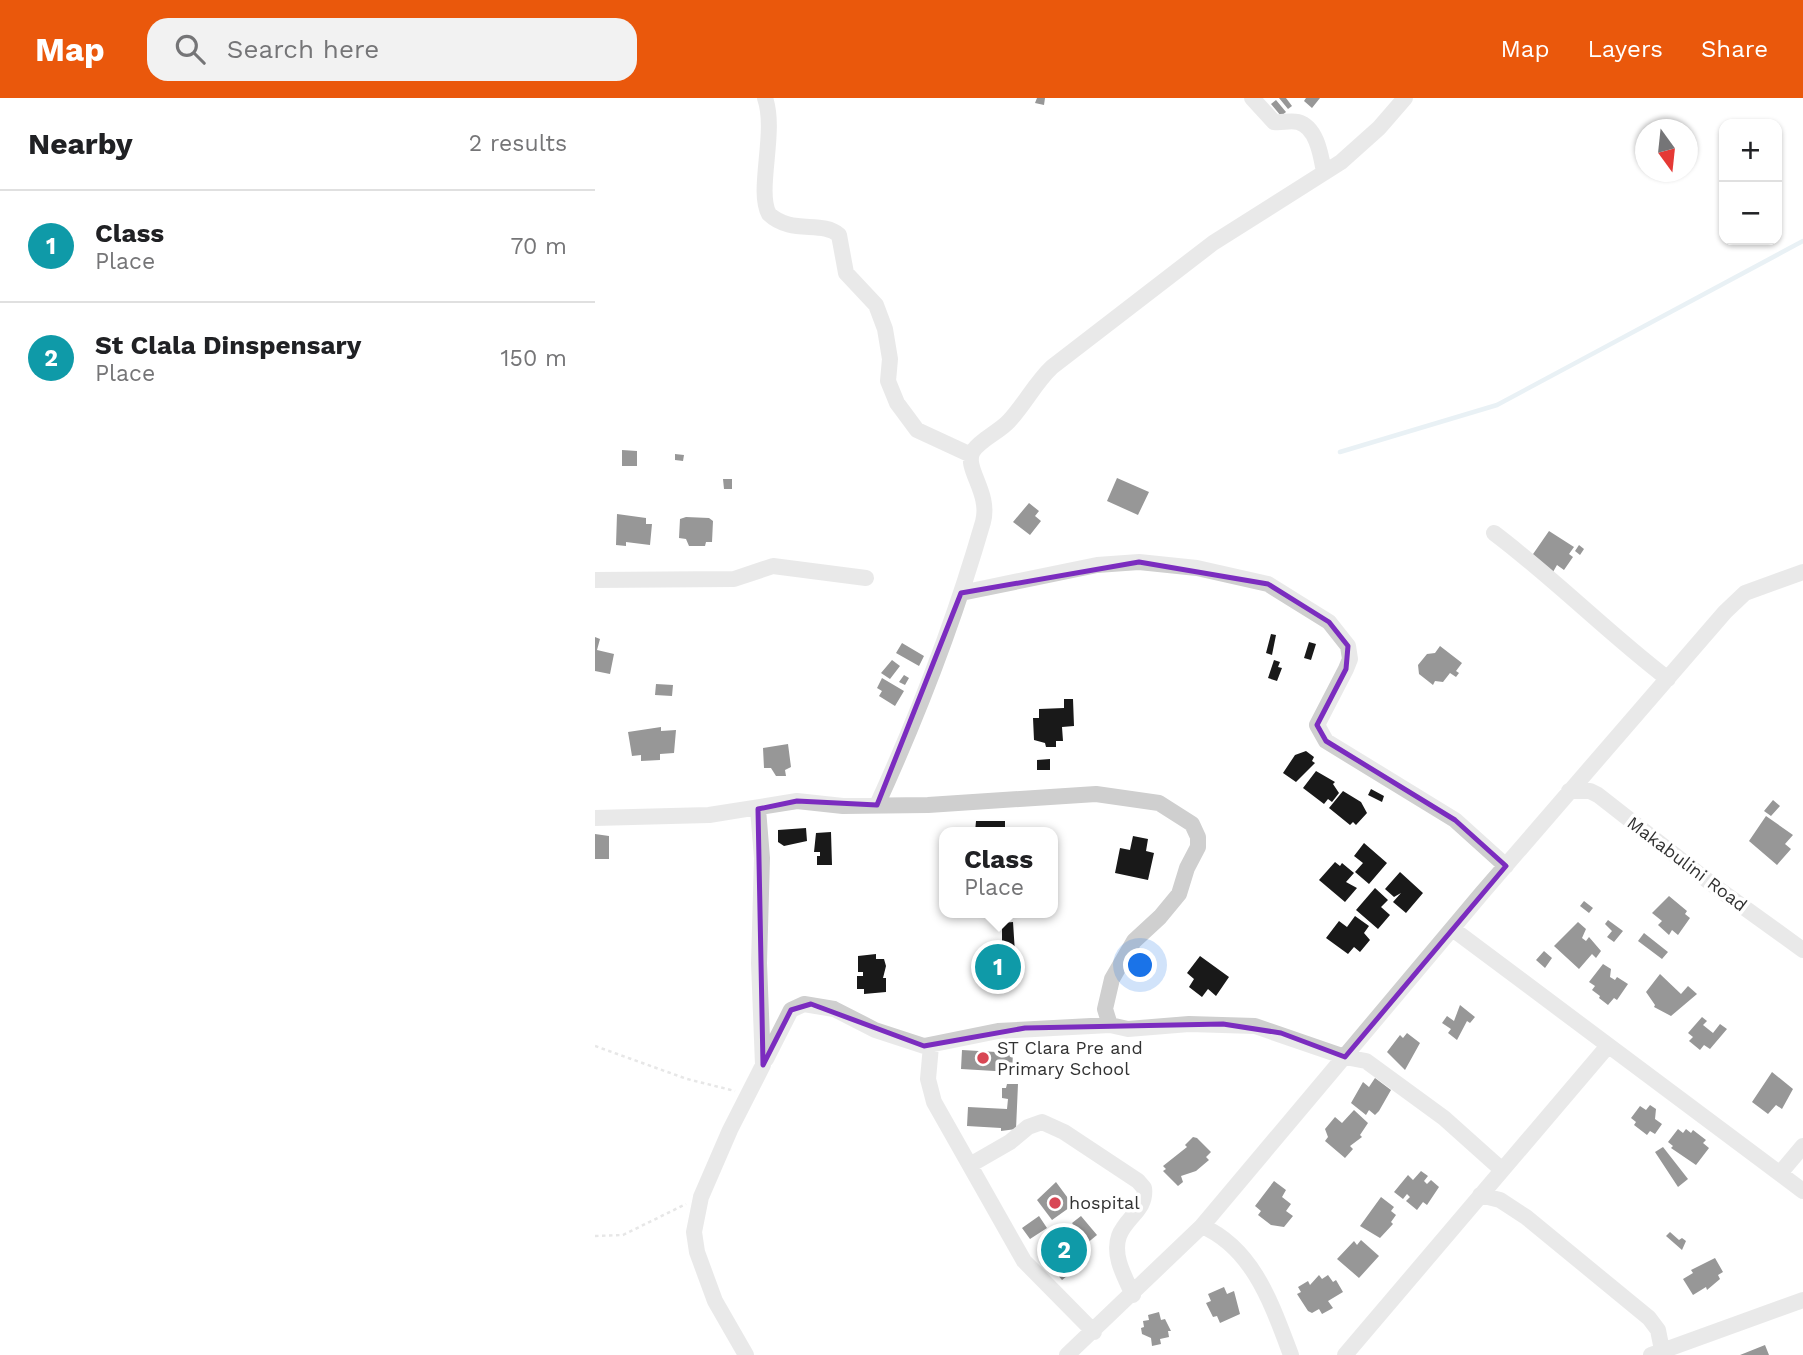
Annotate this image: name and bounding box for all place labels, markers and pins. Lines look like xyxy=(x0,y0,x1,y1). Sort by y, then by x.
pin: 1 xyxy=(975,941,1021,993)
place label: ST Clara Pre and Primary School xyxy=(997,1037,1143,1079)
marker: ST Clara Pre and Primary School xyxy=(975,1050,991,1066)
place label: hospital xyxy=(1069,1192,1140,1213)
marker: hospital xyxy=(1047,1195,1063,1211)
pin: 2 xyxy=(1041,1224,1087,1276)

